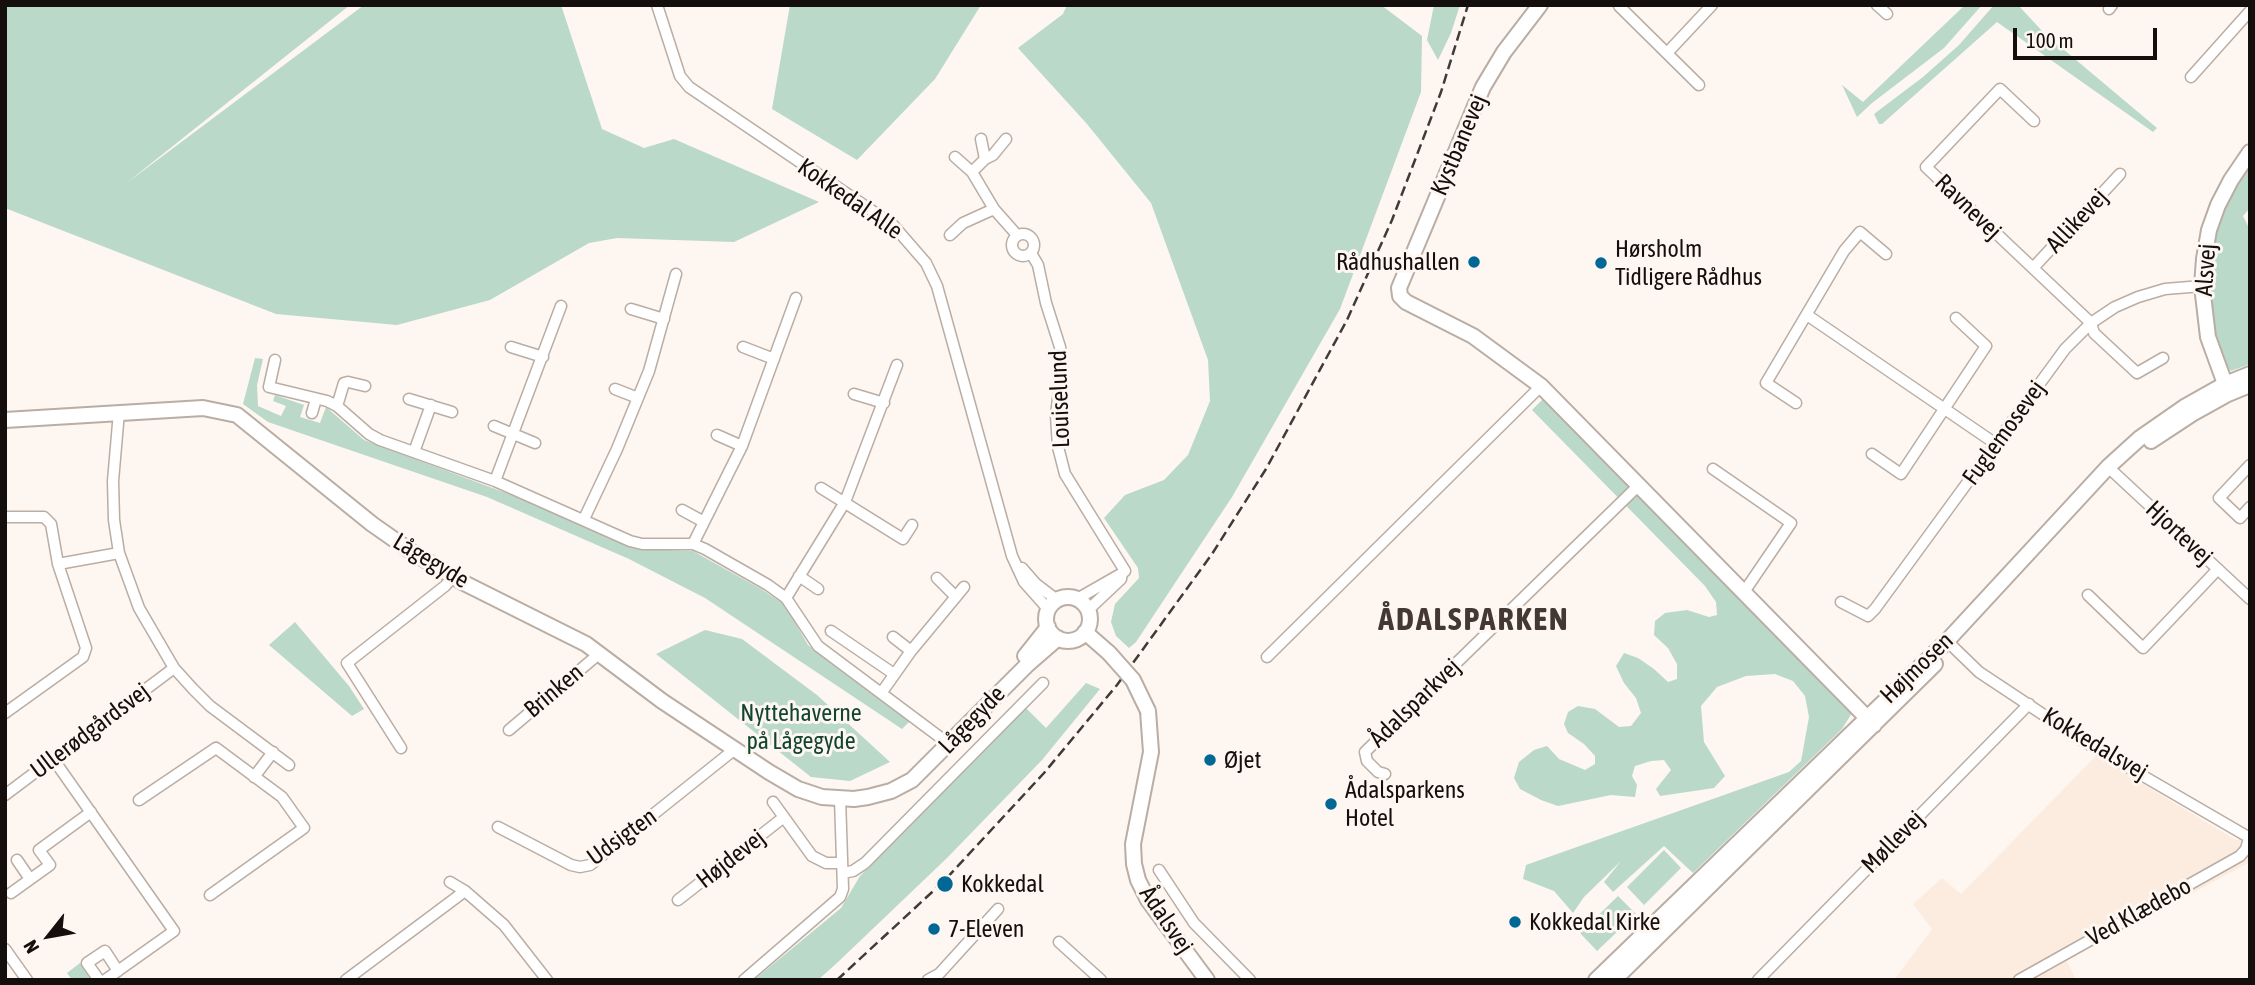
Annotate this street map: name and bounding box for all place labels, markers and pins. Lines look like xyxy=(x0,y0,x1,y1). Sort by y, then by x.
place label: Hørsholm Tidligere Rådhus xyxy=(1615,235,1762,291)
place label: Rådhushallen xyxy=(1336,248,1460,276)
marker: Rådhushallen xyxy=(1466,254,1482,270)
marker: Hørsholm Tidligere Rådhus xyxy=(1593,255,1609,271)
place label: Øjet xyxy=(1224,746,1261,774)
marker: Øjet xyxy=(1202,752,1218,768)
place label: Ådalsparkens Hotel xyxy=(1345,776,1465,832)
marker: Ådalsparkens Hotel xyxy=(1323,796,1339,812)
place label: Kokkedal xyxy=(961,870,1044,898)
marker: Kokkedal xyxy=(935,874,955,894)
place label: Kokkedal Kirke xyxy=(1529,908,1660,936)
marker: Kokkedal Kirke xyxy=(1507,914,1523,930)
place label: 7-Eleven xyxy=(948,915,1024,943)
marker: 7-Eleven xyxy=(926,921,942,937)

